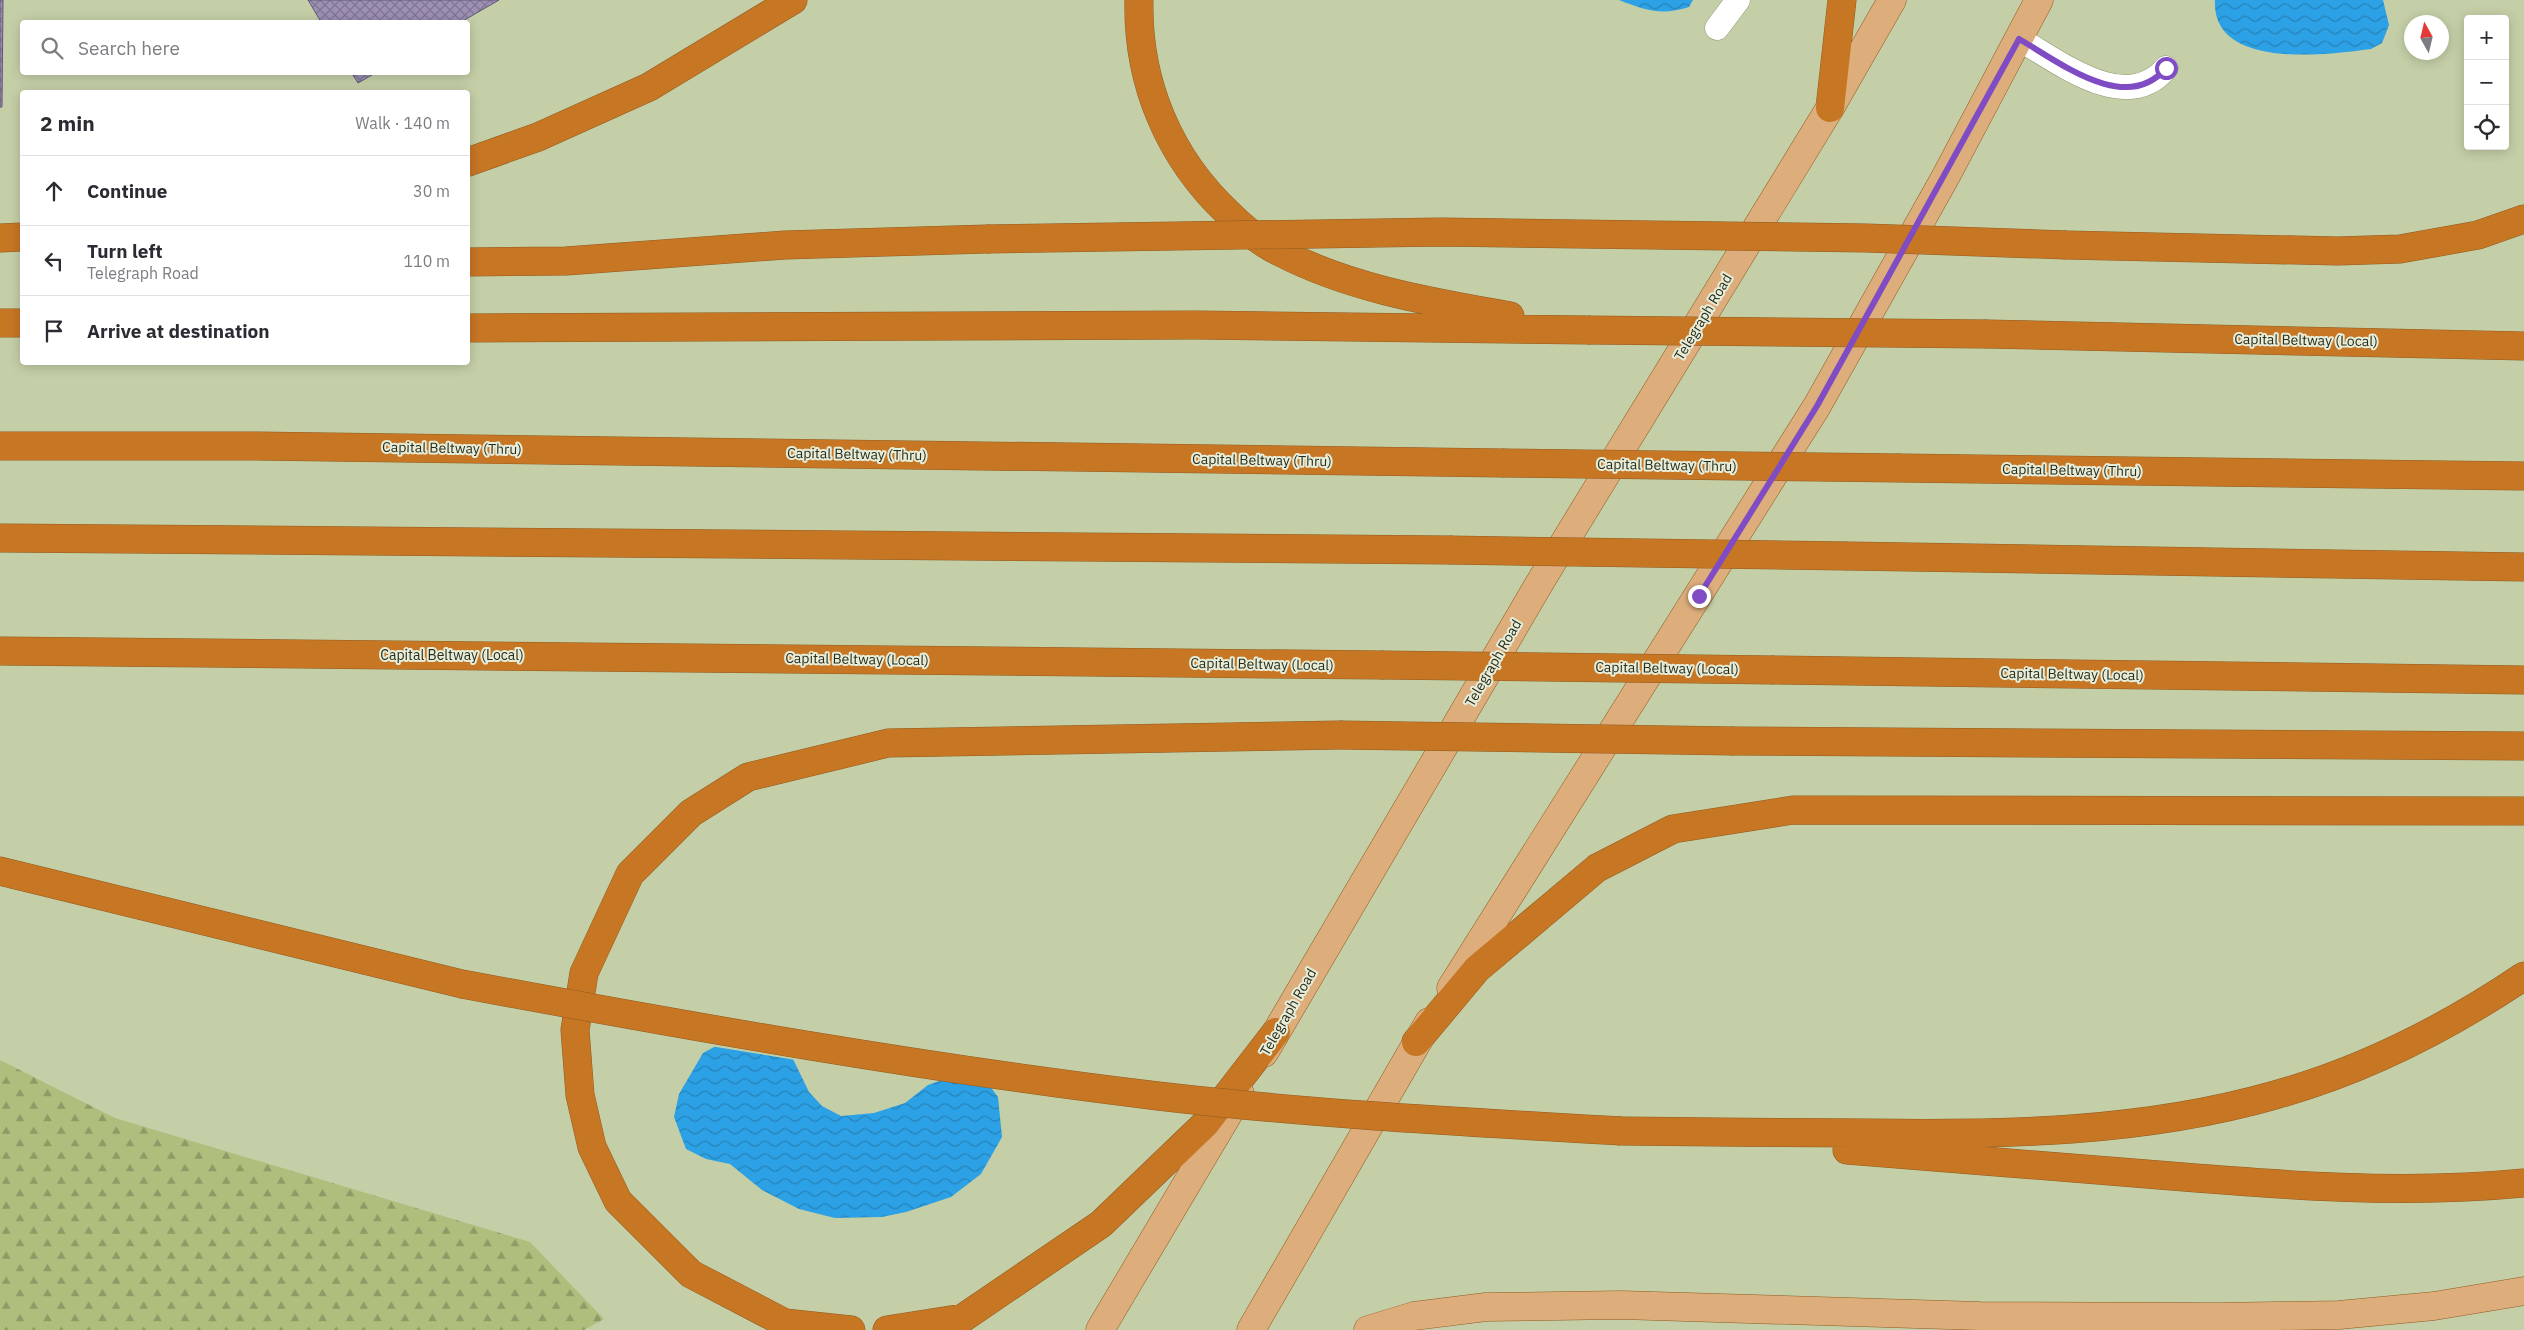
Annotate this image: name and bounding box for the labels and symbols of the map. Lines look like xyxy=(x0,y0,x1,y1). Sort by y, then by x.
north arrow xyxy=(2404,15,2449,60)
route start xyxy=(2155,57,2178,80)
street label: Telegraph Road xyxy=(1670,270,1736,364)
street label: Capital Beltway (Local) xyxy=(2234,330,2378,350)
street label: Capital Beltway (Thru) xyxy=(382,438,522,458)
street label: Capital Beltway (Thru) xyxy=(787,444,927,464)
street label: Capital Beltway (Thru) xyxy=(1192,450,1332,470)
street label: Capital Beltway (Thru) xyxy=(1597,455,1737,475)
street label: Capital Beltway (Thru) xyxy=(2002,460,2142,480)
route end xyxy=(1688,585,1711,608)
street label: Telegraph Road xyxy=(1461,616,1525,710)
street label: Capital Beltway (Local) xyxy=(380,646,524,664)
street label: Capital Beltway (Local) xyxy=(785,649,929,669)
street label: Capital Beltway (Local) xyxy=(1190,654,1334,674)
street label: Capital Beltway (Local) xyxy=(1595,658,1739,678)
street label: Capital Beltway (Local) xyxy=(2000,664,2144,684)
street label: Telegraph Road xyxy=(1256,965,1320,1059)

